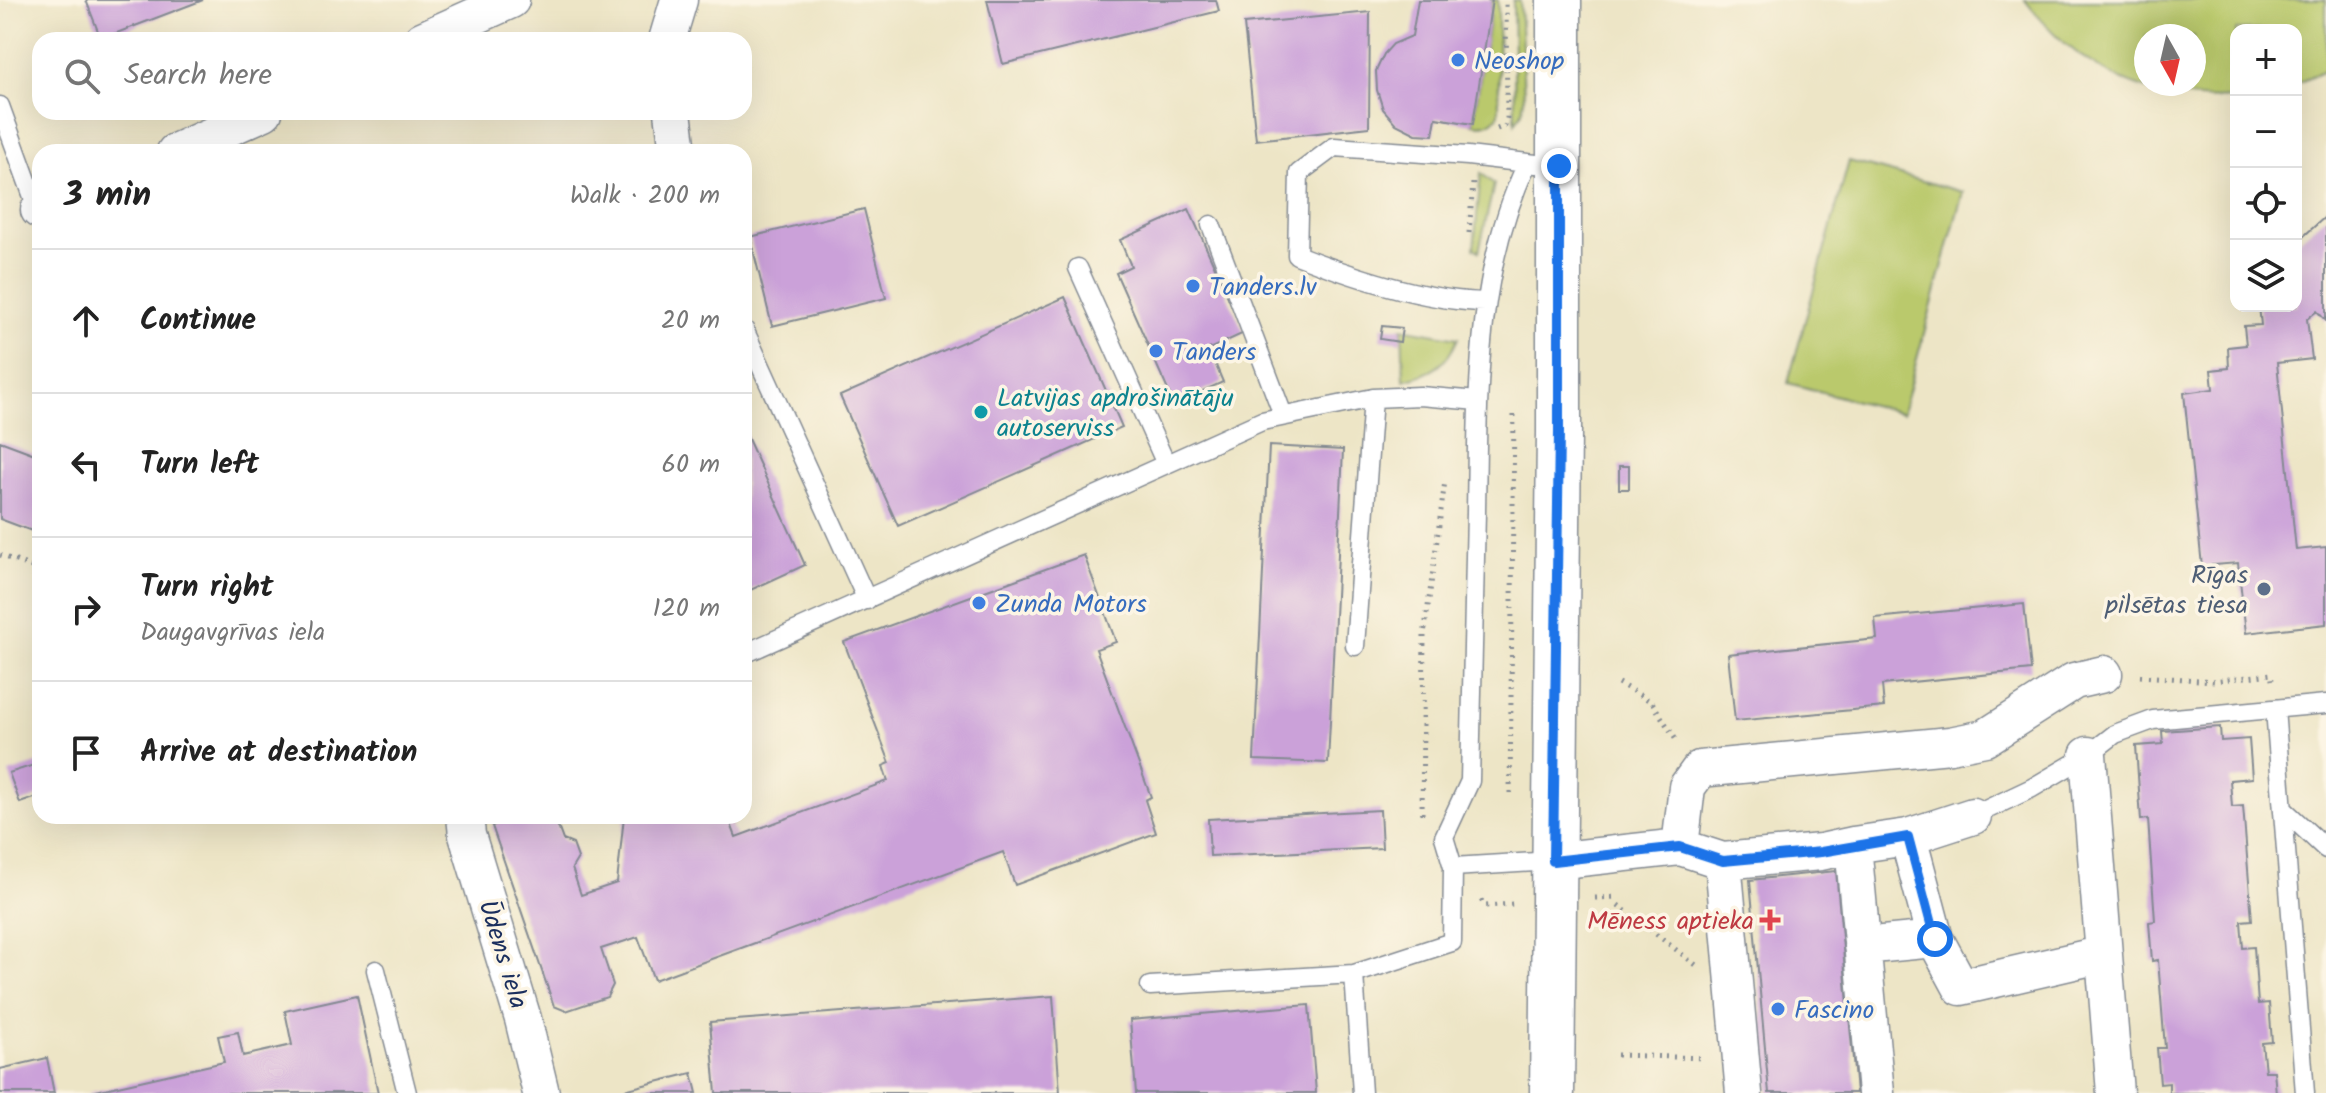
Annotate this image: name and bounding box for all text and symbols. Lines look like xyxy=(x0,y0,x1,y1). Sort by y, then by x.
north arrow xyxy=(2134,24,2206,96)
map controls xyxy=(2230,24,2302,312)
button: + xyxy=(2230,24,2302,96)
search box xyxy=(32,32,752,120)
place label: Neoshop xyxy=(1474,41,1565,83)
marker: Neoshop xyxy=(1449,51,1467,69)
text: Search here xyxy=(124,52,272,100)
icon: search xyxy=(60,54,104,98)
button: − xyxy=(2230,96,2302,168)
route end xyxy=(1541,148,1577,184)
button: locate xyxy=(2230,168,2302,240)
text: 3 min xyxy=(64,169,151,223)
text: Walk · 200 m xyxy=(570,175,720,217)
button: layers xyxy=(2230,240,2302,312)
place label: Tanders.lv xyxy=(1209,267,1318,309)
marker: Tanders.lv xyxy=(1184,277,1202,295)
text: Continue xyxy=(140,297,256,345)
icon: ahead xyxy=(64,299,108,343)
text: 20 m xyxy=(661,300,720,342)
place label: Tanders xyxy=(1172,332,1256,374)
marker: Tanders xyxy=(1147,342,1165,360)
place label: Latvijas apdrošinātāju autoserviss xyxy=(997,378,1234,450)
marker: Latvijas apdrošinātāju autoserviss xyxy=(972,403,990,421)
text: Turn left xyxy=(140,441,259,489)
icon: left xyxy=(64,443,108,487)
text: 60 m xyxy=(661,444,720,486)
place label: Rīgas pilsētas tiesa xyxy=(2105,555,2248,627)
text: Turn right xyxy=(140,564,273,612)
marker: Rīgas pilsētas tiesa xyxy=(2255,580,2273,598)
place label: Zunda Motors xyxy=(995,584,1147,626)
icon: right xyxy=(64,587,108,631)
text: 120 m xyxy=(653,588,720,630)
marker: Zunda Motors xyxy=(970,594,988,612)
text: Daugavgrīvas iela xyxy=(140,612,325,654)
text: Arrive at destination xyxy=(140,729,417,777)
icon: arrive xyxy=(64,731,108,775)
street label: Ūdens iela xyxy=(466,895,539,1014)
place label: Mēness aptieka xyxy=(1587,901,1754,943)
marker: Mēness aptieka xyxy=(1761,911,1779,929)
route start xyxy=(1917,921,1953,957)
place label: Fascino xyxy=(1794,990,1874,1032)
marker: Fascino xyxy=(1769,1000,1787,1018)

